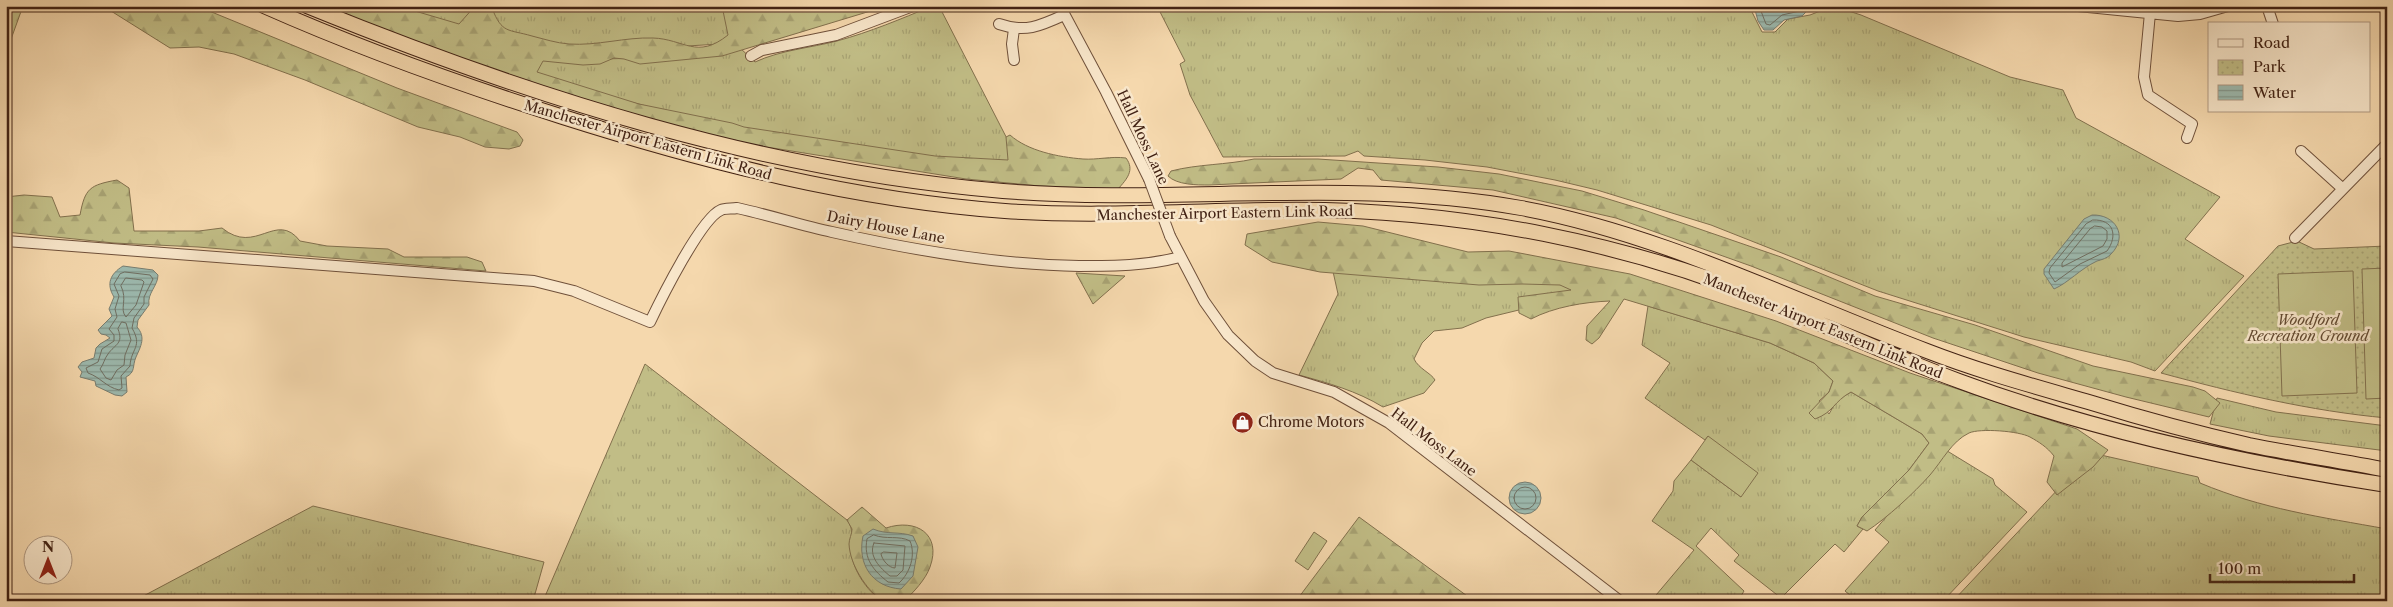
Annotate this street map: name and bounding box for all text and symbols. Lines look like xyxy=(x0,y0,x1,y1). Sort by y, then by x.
legend xyxy=(2208,22,2370,112)
text: Road xyxy=(2253,33,2290,52)
text: Park xyxy=(2253,57,2287,76)
text: Water xyxy=(2252,83,2297,102)
street label: Hall Moss Lane xyxy=(1113,87,1173,188)
street label: Manchester Airport Eastern Link Road xyxy=(522,96,774,184)
street label: Manchester Airport Eastern Link Road xyxy=(1097,202,1354,224)
street label: Dairy House Lane xyxy=(826,207,947,247)
street label: Manchester Airport Eastern Link Road xyxy=(1701,270,1946,383)
park label: Woodford Recreation Ground xyxy=(2247,311,2370,345)
street label: Hall Moss Lane xyxy=(1388,404,1481,480)
shop icon: Chrome Motors xyxy=(1230,410,1254,434)
place label: Chrome Motors xyxy=(1258,413,1364,431)
north arrow xyxy=(22,534,72,584)
text: N xyxy=(42,538,54,556)
scale bar xyxy=(2210,552,2354,584)
text: 100 m xyxy=(2218,559,2261,578)

